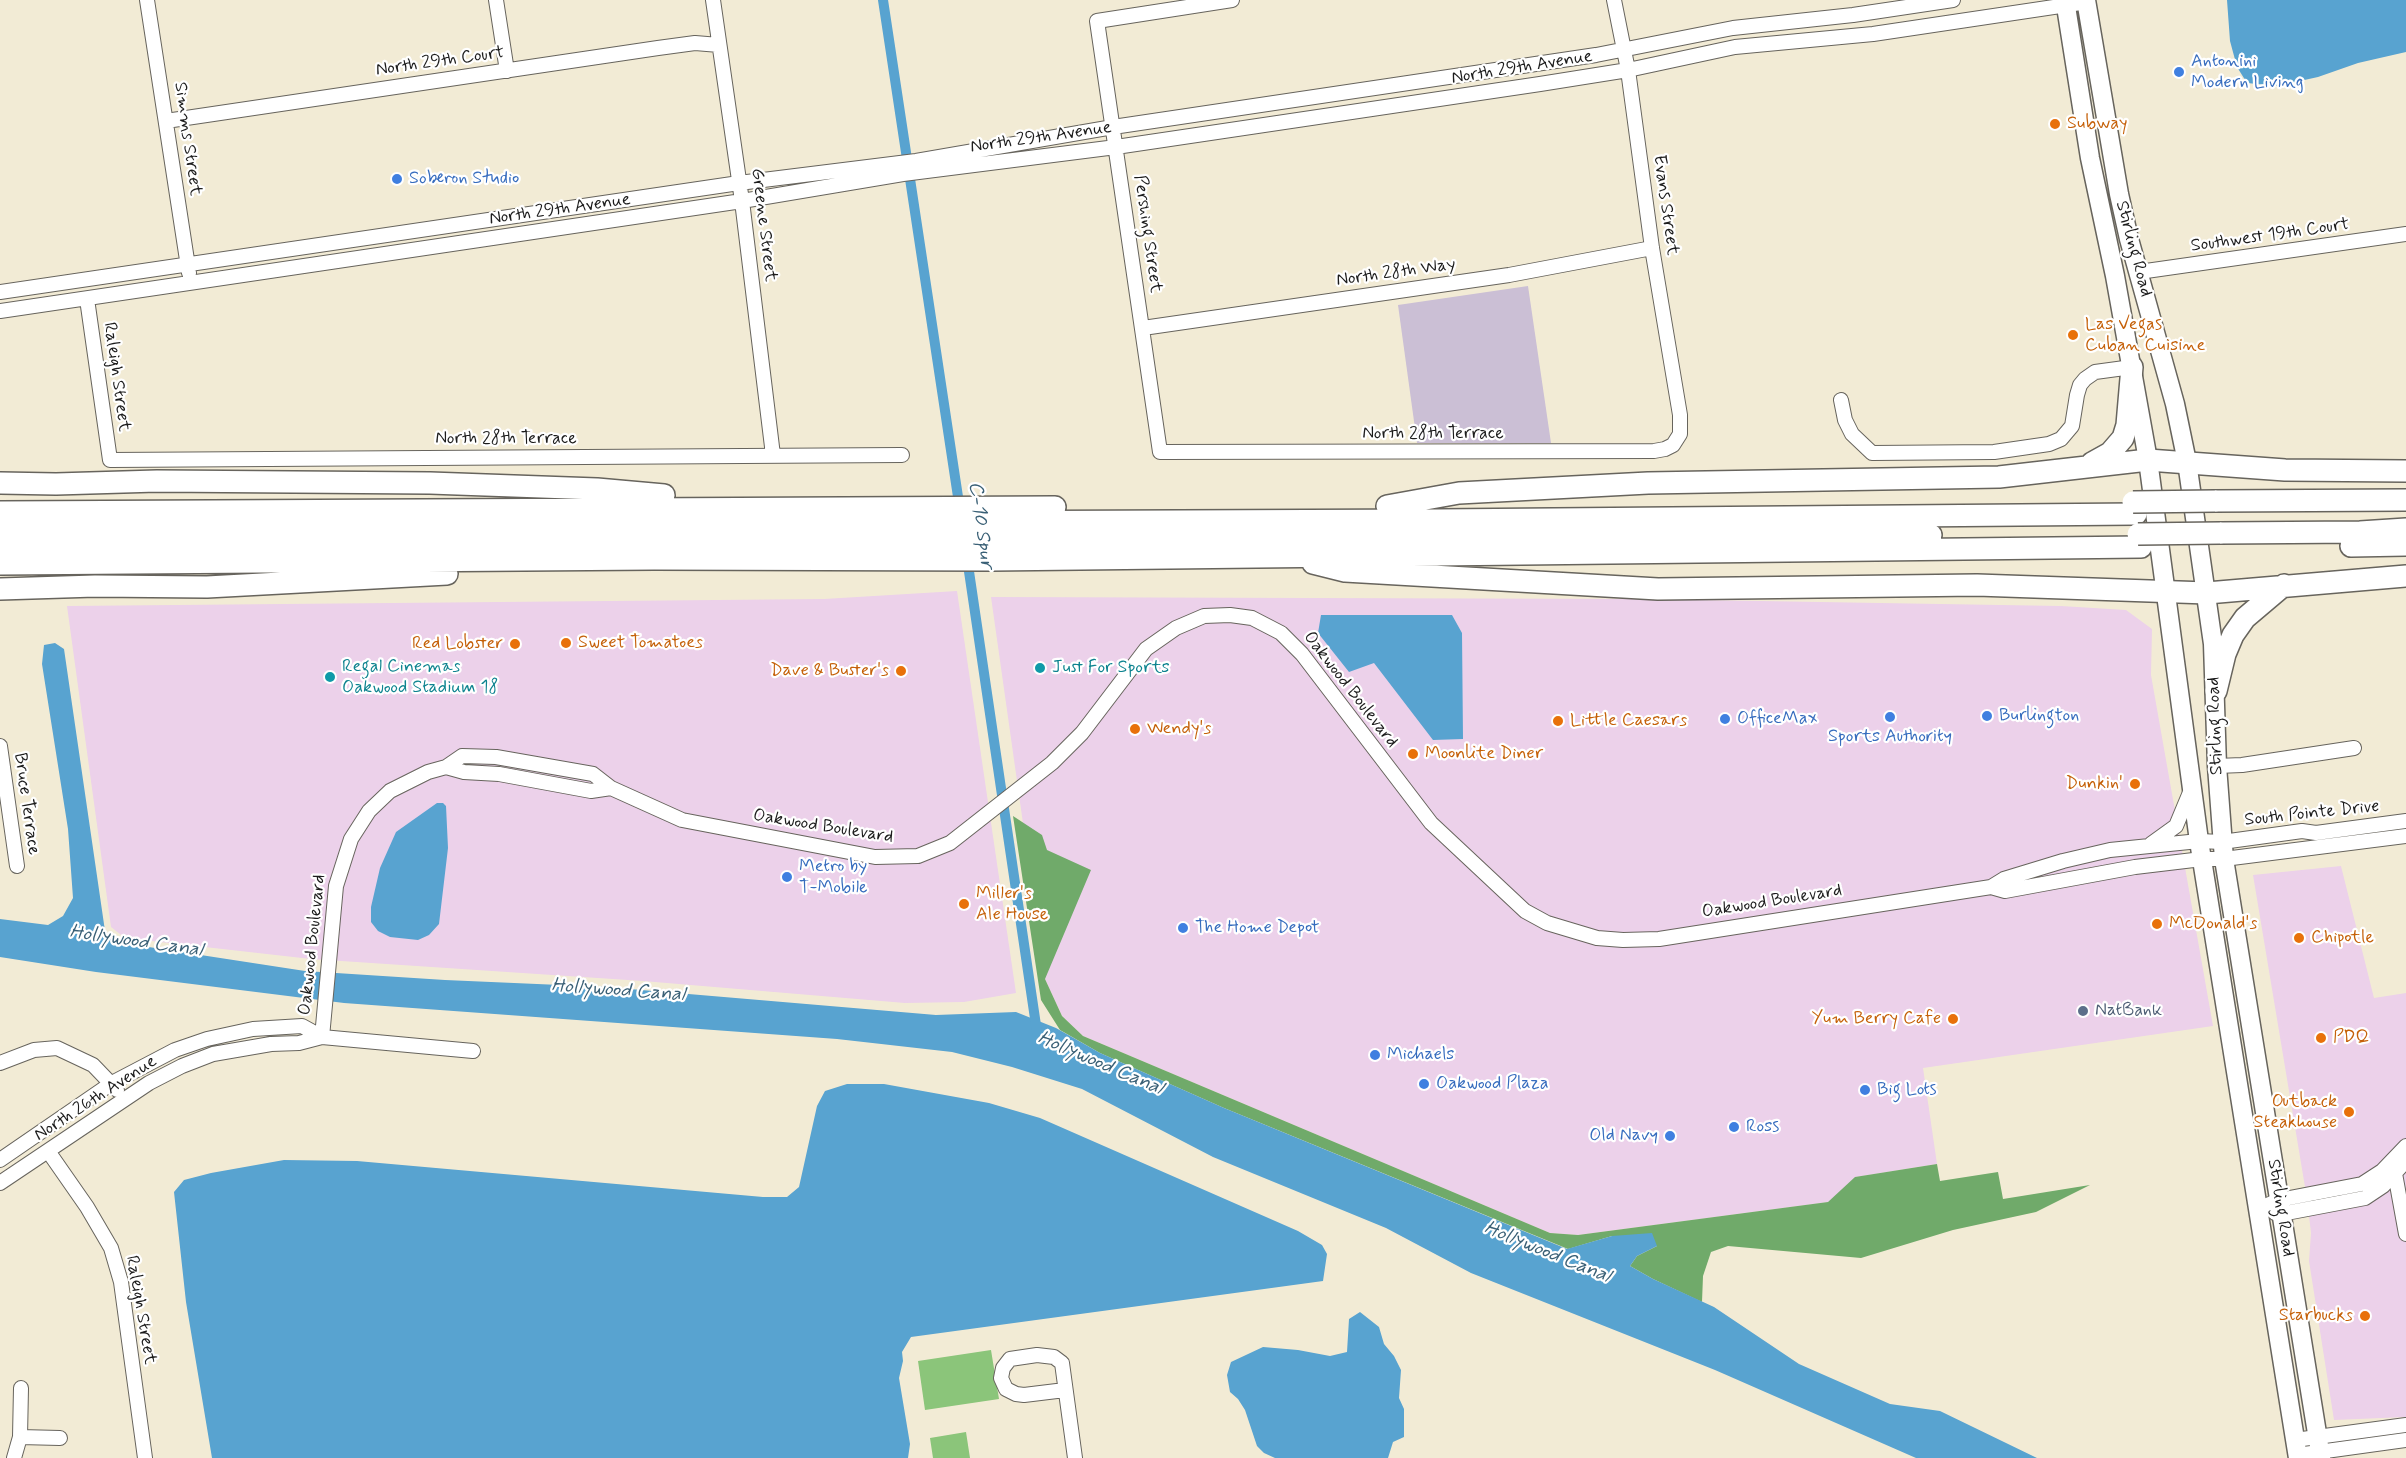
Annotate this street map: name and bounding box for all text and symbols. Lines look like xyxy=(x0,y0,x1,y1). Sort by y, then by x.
street label: North 29th Court xyxy=(374,42,506,82)
street label: North 29th Avenue xyxy=(1450,46,1594,90)
place label: Antonini Modern Living xyxy=(2191,51,2304,94)
marker: Antonini Modern Living xyxy=(2172,65,2186,79)
street label: Simms Street xyxy=(168,81,206,197)
place label: Subway xyxy=(2067,113,2128,135)
street label: North 29th Avenue xyxy=(969,117,1113,159)
marker: Subway xyxy=(2048,117,2062,131)
street label: Evans Street xyxy=(1647,153,1683,257)
street label: Greene Street xyxy=(745,167,781,283)
place label: Soberon Studio xyxy=(409,168,519,190)
marker: Soberon Studio xyxy=(390,172,404,186)
street label: Pershing Street xyxy=(1128,174,1166,294)
street label: North 29th Avenue xyxy=(488,189,632,231)
street label: Stirling Road xyxy=(2110,199,2156,299)
street label: Southwest 19th Court xyxy=(2189,214,2351,258)
street label: North 28th Way xyxy=(1335,254,1457,292)
place label: Las Vegas Cuban Cuisine xyxy=(2085,314,2205,356)
street label: Raleigh Street xyxy=(98,321,134,433)
marker: Las Vegas Cuban Cuisine xyxy=(2066,328,2080,342)
street label: North 28th Terrace xyxy=(1362,423,1504,445)
street label: North 28th Terrace xyxy=(435,428,577,450)
water label: C-10 Spur xyxy=(962,480,998,570)
street label: Oakwood Boulevard xyxy=(1298,628,1402,752)
place label: Sweet Tomatoes xyxy=(578,632,703,654)
place label: Red Lobster xyxy=(412,633,503,655)
marker: Sweet Tomatoes xyxy=(559,636,573,650)
marker: Red Lobster xyxy=(508,637,522,651)
place label: Regal Cinemas Oakwood Stadium 18 xyxy=(342,656,498,698)
place label: Just For Sports xyxy=(1052,657,1170,679)
place label: Dave & Buster's xyxy=(770,660,889,682)
marker: Just For Sports xyxy=(1033,661,1047,675)
marker: Dave & Buster's xyxy=(894,664,908,678)
marker: Regal Cinemas Oakwood Stadium 18 xyxy=(323,670,337,684)
street label: Stirling Road xyxy=(2203,676,2229,776)
place label: Burlington xyxy=(1999,705,2079,727)
place label: OfficeMax xyxy=(1737,708,1817,730)
marker: Burlington xyxy=(1980,709,1994,723)
place label: Little Caesars xyxy=(1570,710,1687,732)
marker: Sports Authority xyxy=(1883,710,1897,724)
marker: OfficeMax xyxy=(1718,712,1732,726)
marker: Little Caesars xyxy=(1551,714,1565,728)
place label: Wendy's xyxy=(1147,718,1211,740)
marker: Wendy's xyxy=(1128,722,1142,736)
place label: Sports Authority xyxy=(1828,726,1952,748)
place label: Moonlite Diner xyxy=(1425,743,1543,765)
marker: Moonlite Diner xyxy=(1406,747,1420,761)
street label: Bruce Terrace xyxy=(8,752,44,856)
place label: Dunkin' xyxy=(2066,773,2123,795)
marker: Dunkin' xyxy=(2128,777,2142,791)
street label: South Pointe Drive xyxy=(2244,796,2380,832)
street label: Oakwood Boulevard xyxy=(751,805,895,849)
place label: Metro by T-Mobile xyxy=(799,856,867,898)
marker: Metro by T-Mobile xyxy=(780,870,794,884)
street label: Oakwood Boulevard xyxy=(295,873,331,1017)
street label: Oakwood Boulevard xyxy=(1700,880,1844,924)
place label: Miller's Ale House xyxy=(976,883,1048,926)
marker: Miller's Ale House xyxy=(957,897,971,911)
place label: McDonald's xyxy=(2169,913,2257,935)
place label: The Home Depot xyxy=(1195,917,1320,939)
marker: McDonald's xyxy=(2150,917,2164,931)
water label: Hollywood Canal xyxy=(68,921,204,963)
marker: The Home Depot xyxy=(1176,921,1190,935)
place label: Chipotle xyxy=(2311,927,2374,949)
marker: Chipotle xyxy=(2292,931,2306,945)
water label: Hollywood Canal xyxy=(550,974,686,1008)
place label: NatBank xyxy=(2095,1000,2162,1022)
marker: NatBank xyxy=(2076,1004,2090,1018)
place label: Yum Berry Cafe xyxy=(1811,1008,1941,1030)
marker: Yum Berry Cafe xyxy=(1946,1012,1960,1026)
water label: Hollywood Canal xyxy=(1034,1027,1166,1101)
place label: PDQ xyxy=(2333,1027,2370,1049)
marker: PDQ xyxy=(2314,1031,2328,1045)
place label: Michaels xyxy=(1387,1044,1454,1066)
marker: Michaels xyxy=(1368,1048,1382,1062)
street label: North 26th Avenue xyxy=(31,1051,161,1147)
place label: Oakwood Plaza xyxy=(1436,1073,1549,1095)
marker: Oakwood Plaza xyxy=(1417,1077,1431,1091)
place label: Big Lots xyxy=(1877,1079,1937,1101)
marker: Big Lots xyxy=(1858,1083,1872,1097)
place label: Outback Steakhouse xyxy=(2253,1091,2337,1134)
marker: Outback Steakhouse xyxy=(2342,1105,2356,1119)
place label: Ross xyxy=(1746,1116,1779,1138)
marker: Ross xyxy=(1727,1120,1741,1134)
place label: Old Navy xyxy=(1589,1125,1658,1147)
marker: Old Navy xyxy=(1663,1129,1677,1143)
street label: Stirling Road xyxy=(2262,1158,2298,1258)
water label: Hollywood Canal xyxy=(1480,1217,1614,1289)
street label: Raleigh Street xyxy=(120,1254,160,1366)
place label: Starbucks xyxy=(2279,1305,2353,1327)
marker: Starbucks xyxy=(2358,1309,2372,1323)

